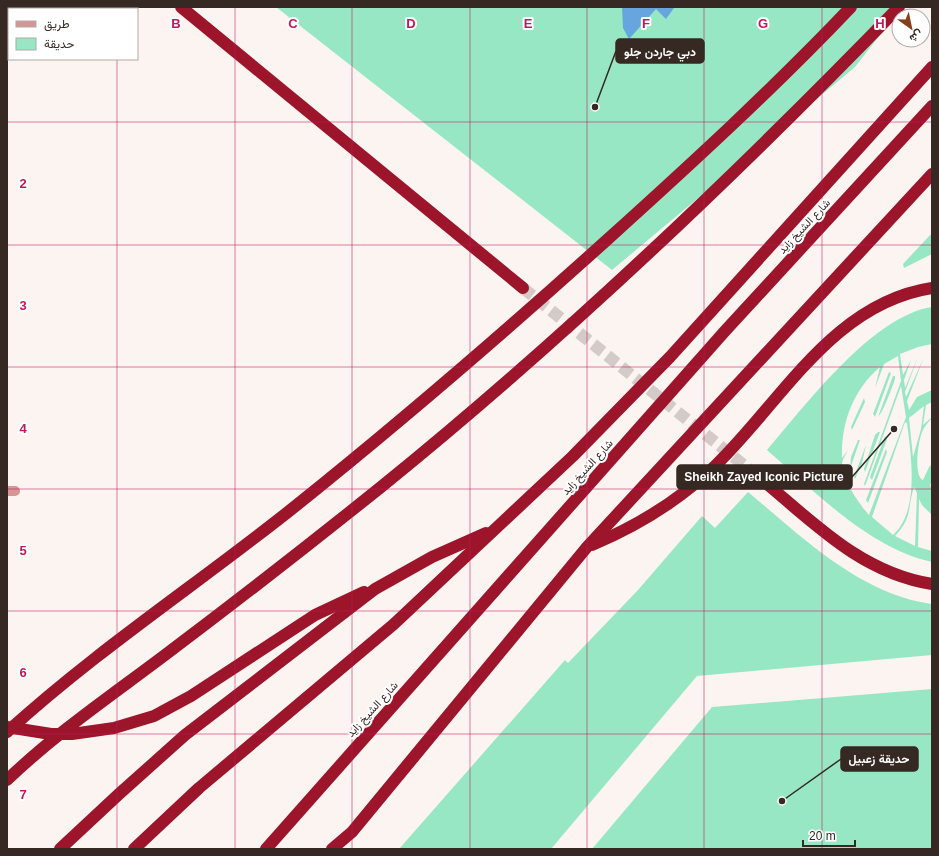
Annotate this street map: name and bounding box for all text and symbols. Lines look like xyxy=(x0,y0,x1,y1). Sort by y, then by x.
legend xyxy=(8,8,138,60)
north arrow xyxy=(891,8,931,48)
text: B xyxy=(171,16,181,31)
text: C xyxy=(288,16,298,31)
text: D xyxy=(406,16,416,31)
text: E xyxy=(524,16,533,31)
text: F xyxy=(642,16,650,31)
text: G xyxy=(758,16,768,31)
text: H xyxy=(875,16,885,31)
text: طريق xyxy=(44,17,70,32)
text: ش xyxy=(907,27,925,45)
text: حديقة xyxy=(44,37,74,51)
callout: دبي جاردن جلو xyxy=(616,39,704,63)
text: دبي جاردن جلو xyxy=(624,45,696,62)
text: 2 xyxy=(19,176,27,191)
street label: شارع الشيخ زايد xyxy=(776,196,834,257)
text: 3 xyxy=(19,298,27,313)
text: 4 xyxy=(19,421,27,436)
street label: شارع الشيخ زايد xyxy=(559,437,617,498)
callout: Sheikh Zayed Iconic Picture xyxy=(677,465,852,489)
text: Sheikh Zayed Iconic Picture xyxy=(684,470,844,484)
text: 5 xyxy=(19,543,27,558)
text: 6 xyxy=(19,665,27,680)
street label: شارع الشيخ زايد xyxy=(344,679,402,740)
callout: حديقة زعبيل xyxy=(841,747,918,771)
text: حديقة زعبيل xyxy=(848,752,910,767)
text: 7 xyxy=(19,787,27,802)
scale bar xyxy=(803,822,855,848)
text: 20 m xyxy=(809,829,836,843)

